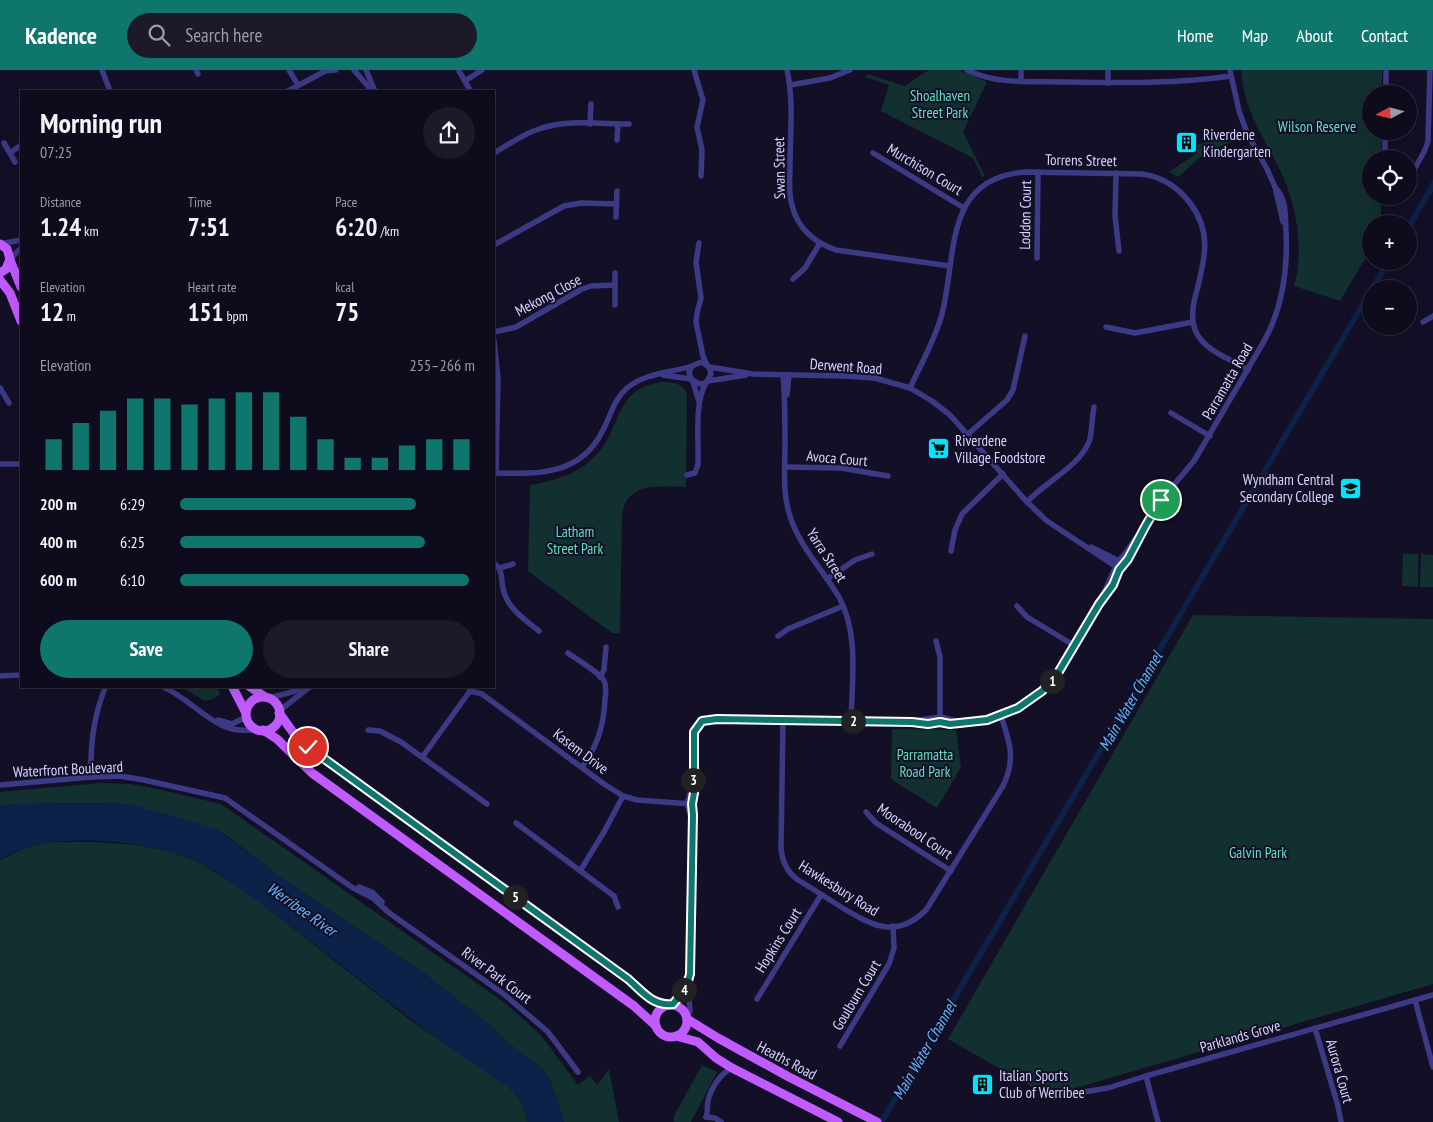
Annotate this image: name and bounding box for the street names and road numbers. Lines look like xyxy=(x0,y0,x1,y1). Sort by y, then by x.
street label: Swan Street xyxy=(769,137,789,199)
street label: Murchison Court xyxy=(884,139,966,199)
street label: Torrens Street xyxy=(1045,150,1117,170)
street label: Loddon Court xyxy=(1015,180,1035,250)
street label: Mekong Close xyxy=(512,270,584,320)
street label: Parramatta Road xyxy=(1197,339,1257,423)
street label: Derwent Road xyxy=(809,354,883,378)
street label: Avoca Court xyxy=(806,446,868,470)
street label: Yarra Street xyxy=(803,524,851,586)
street label: Kasem Drive xyxy=(550,724,612,778)
street label: Waterfront Boulevard xyxy=(13,757,123,781)
street label: Moorabool Court xyxy=(874,799,956,863)
street label: Hawkesbury Road xyxy=(795,856,883,920)
street label: Hopkins Court xyxy=(751,904,805,976)
street label: River Park Court xyxy=(458,942,536,1008)
street label: Goulburn Court xyxy=(828,956,884,1034)
street label: Parklands Grove xyxy=(1198,1015,1282,1057)
street label: Heaths Road xyxy=(754,1036,820,1084)
street label: Aurora Court xyxy=(1322,1037,1358,1105)

